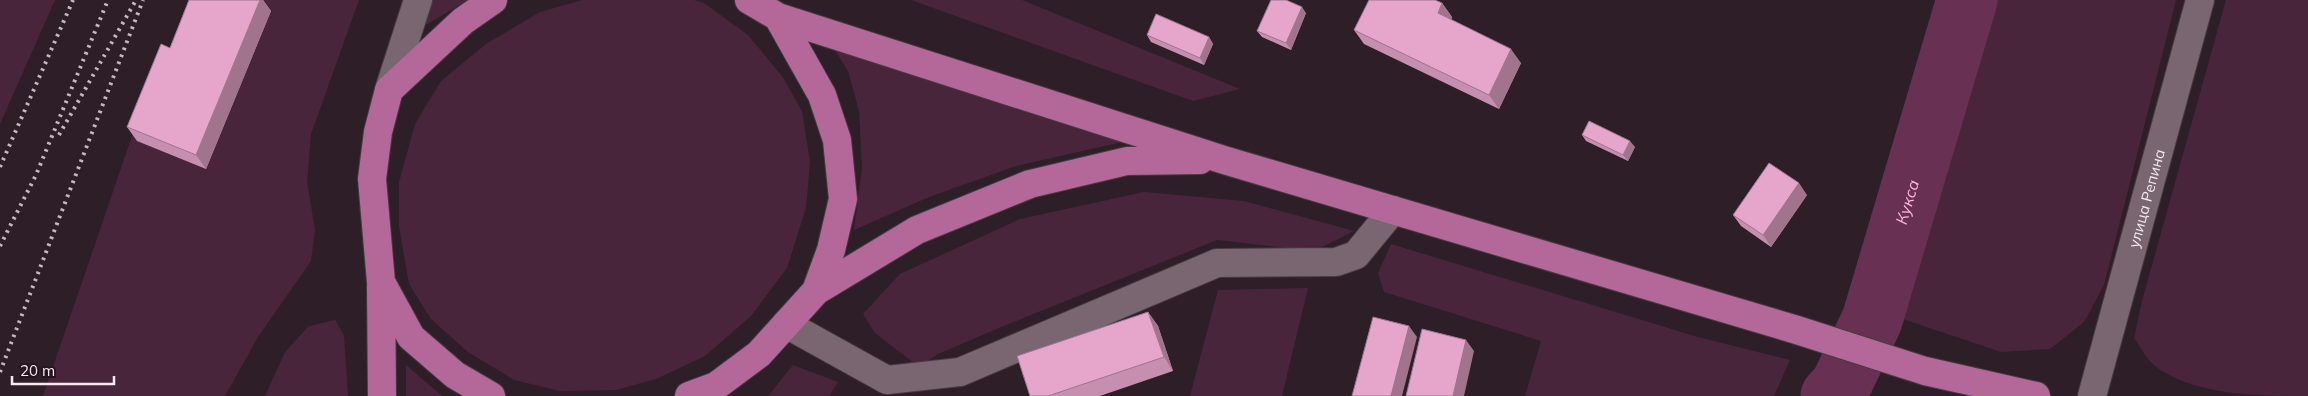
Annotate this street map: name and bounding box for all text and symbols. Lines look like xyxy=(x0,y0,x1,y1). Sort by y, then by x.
street label: улица Репина xyxy=(2123,147,2168,250)
water label: Кукса xyxy=(1891,177,1923,227)
scale bar xyxy=(12,354,115,386)
text: 20 m xyxy=(20,361,55,380)

